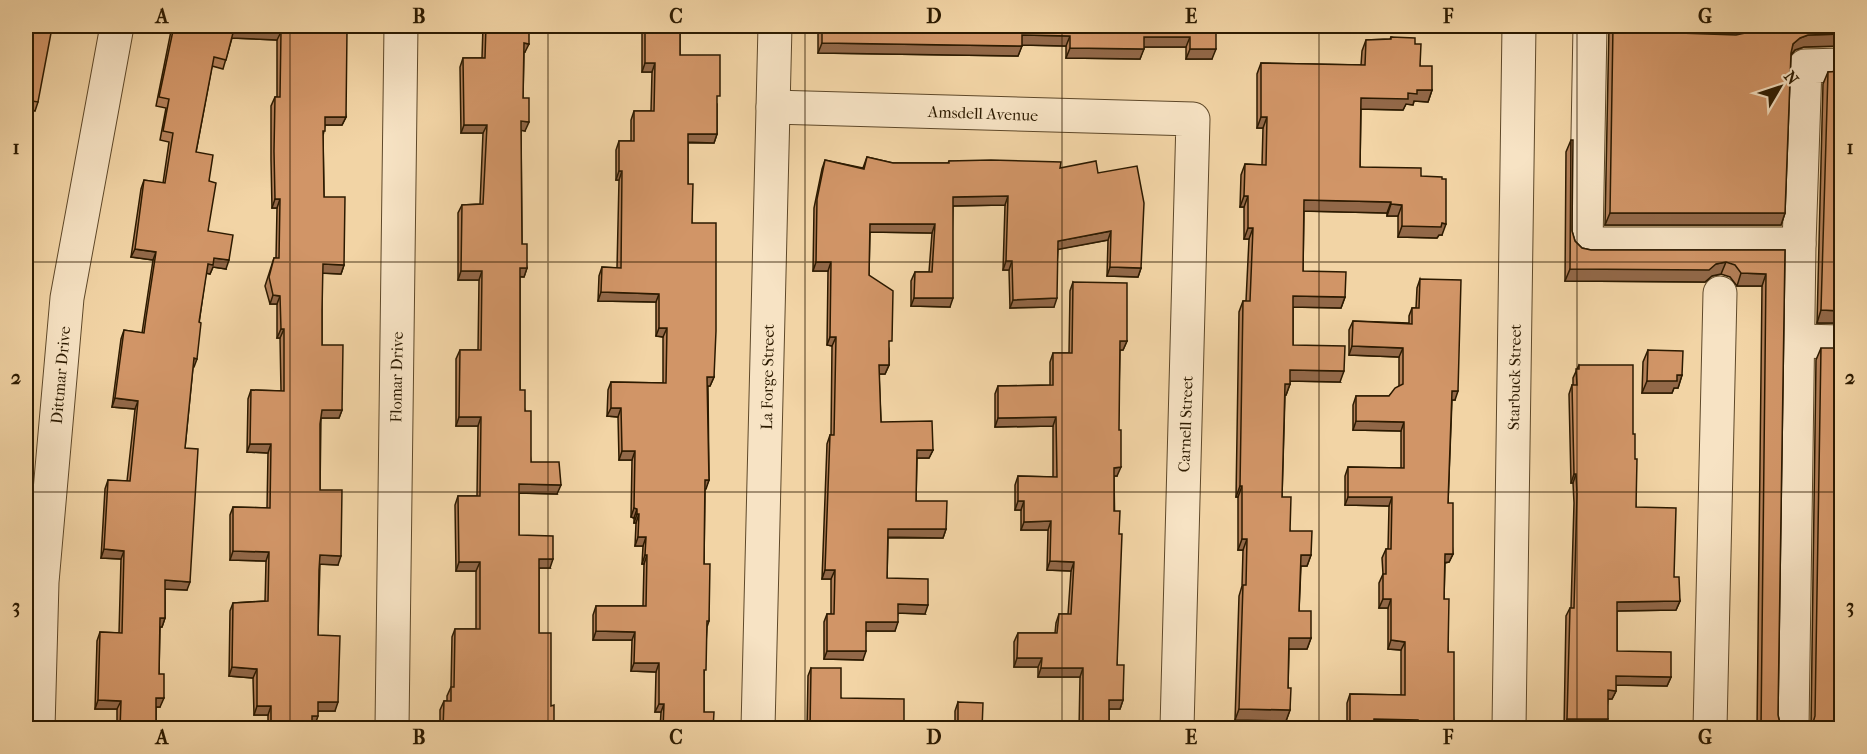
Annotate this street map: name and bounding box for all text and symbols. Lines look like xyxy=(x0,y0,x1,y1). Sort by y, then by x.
text: A xyxy=(154,5,170,28)
text: B xyxy=(412,5,426,28)
text: C xyxy=(669,5,683,28)
text: D xyxy=(926,5,942,28)
text: E xyxy=(1185,5,1197,28)
text: F xyxy=(1442,5,1454,28)
text: G xyxy=(1698,5,1712,28)
north arrow xyxy=(1750,57,1810,117)
text: N xyxy=(1780,67,1803,89)
street label: Amsdell Avenue xyxy=(927,102,1038,125)
text: 1 xyxy=(12,136,20,159)
text: 1 xyxy=(1846,136,1854,159)
street label: Starbuck Street xyxy=(1504,323,1525,430)
street label: La Forge Street xyxy=(757,324,778,430)
street label: Dittmar Drive xyxy=(47,325,74,425)
street label: Flomar Drive xyxy=(386,331,407,423)
text: 2 xyxy=(11,366,21,389)
text: 2 xyxy=(1845,366,1855,389)
street label: Carnell Street xyxy=(1174,375,1197,473)
text: 3 xyxy=(12,595,20,618)
text: 3 xyxy=(1846,595,1854,618)
text: A xyxy=(154,726,170,749)
text: B xyxy=(412,726,426,749)
text: C xyxy=(669,726,683,749)
text: D xyxy=(926,726,942,749)
text: E xyxy=(1185,726,1197,749)
text: F xyxy=(1442,726,1454,749)
text: G xyxy=(1698,726,1712,749)

